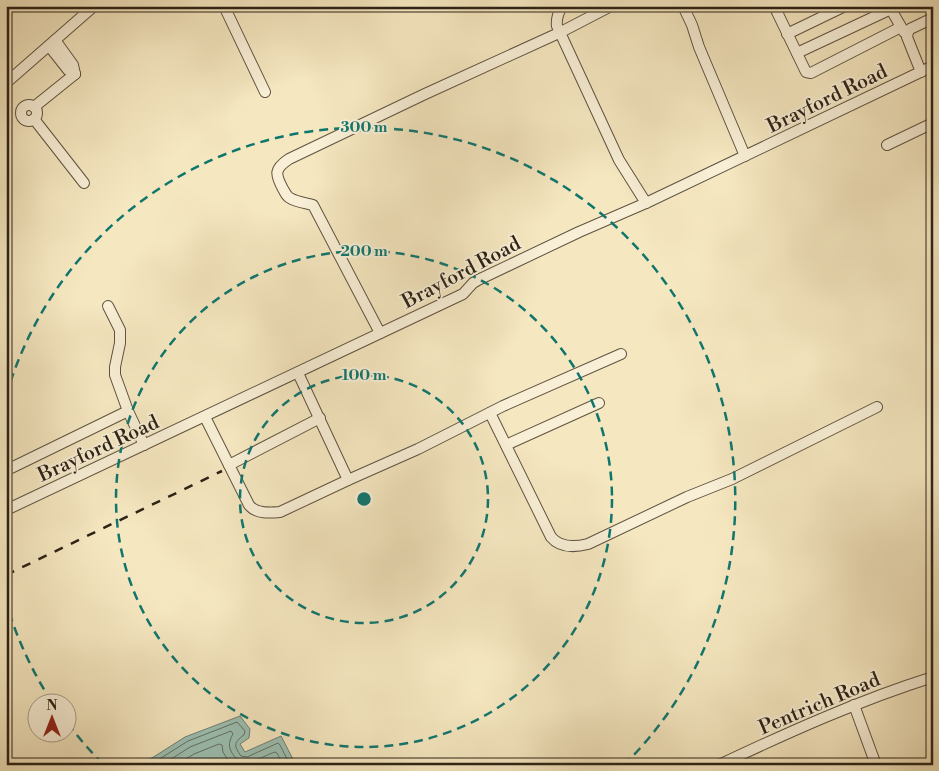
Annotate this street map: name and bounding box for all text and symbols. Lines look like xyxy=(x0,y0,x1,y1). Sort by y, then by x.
street label: Brayford Road xyxy=(763,59,892,140)
text: 300 m xyxy=(341,118,388,137)
street label: Brayford Road xyxy=(397,231,526,316)
text: 200 m xyxy=(340,242,388,261)
text: 100 m xyxy=(342,366,387,385)
street label: Brayford Road xyxy=(33,410,164,489)
centre of rings xyxy=(355,490,373,508)
street label: Pentrich Road xyxy=(755,667,885,741)
north arrow xyxy=(28,694,78,744)
text: N xyxy=(46,697,58,715)

